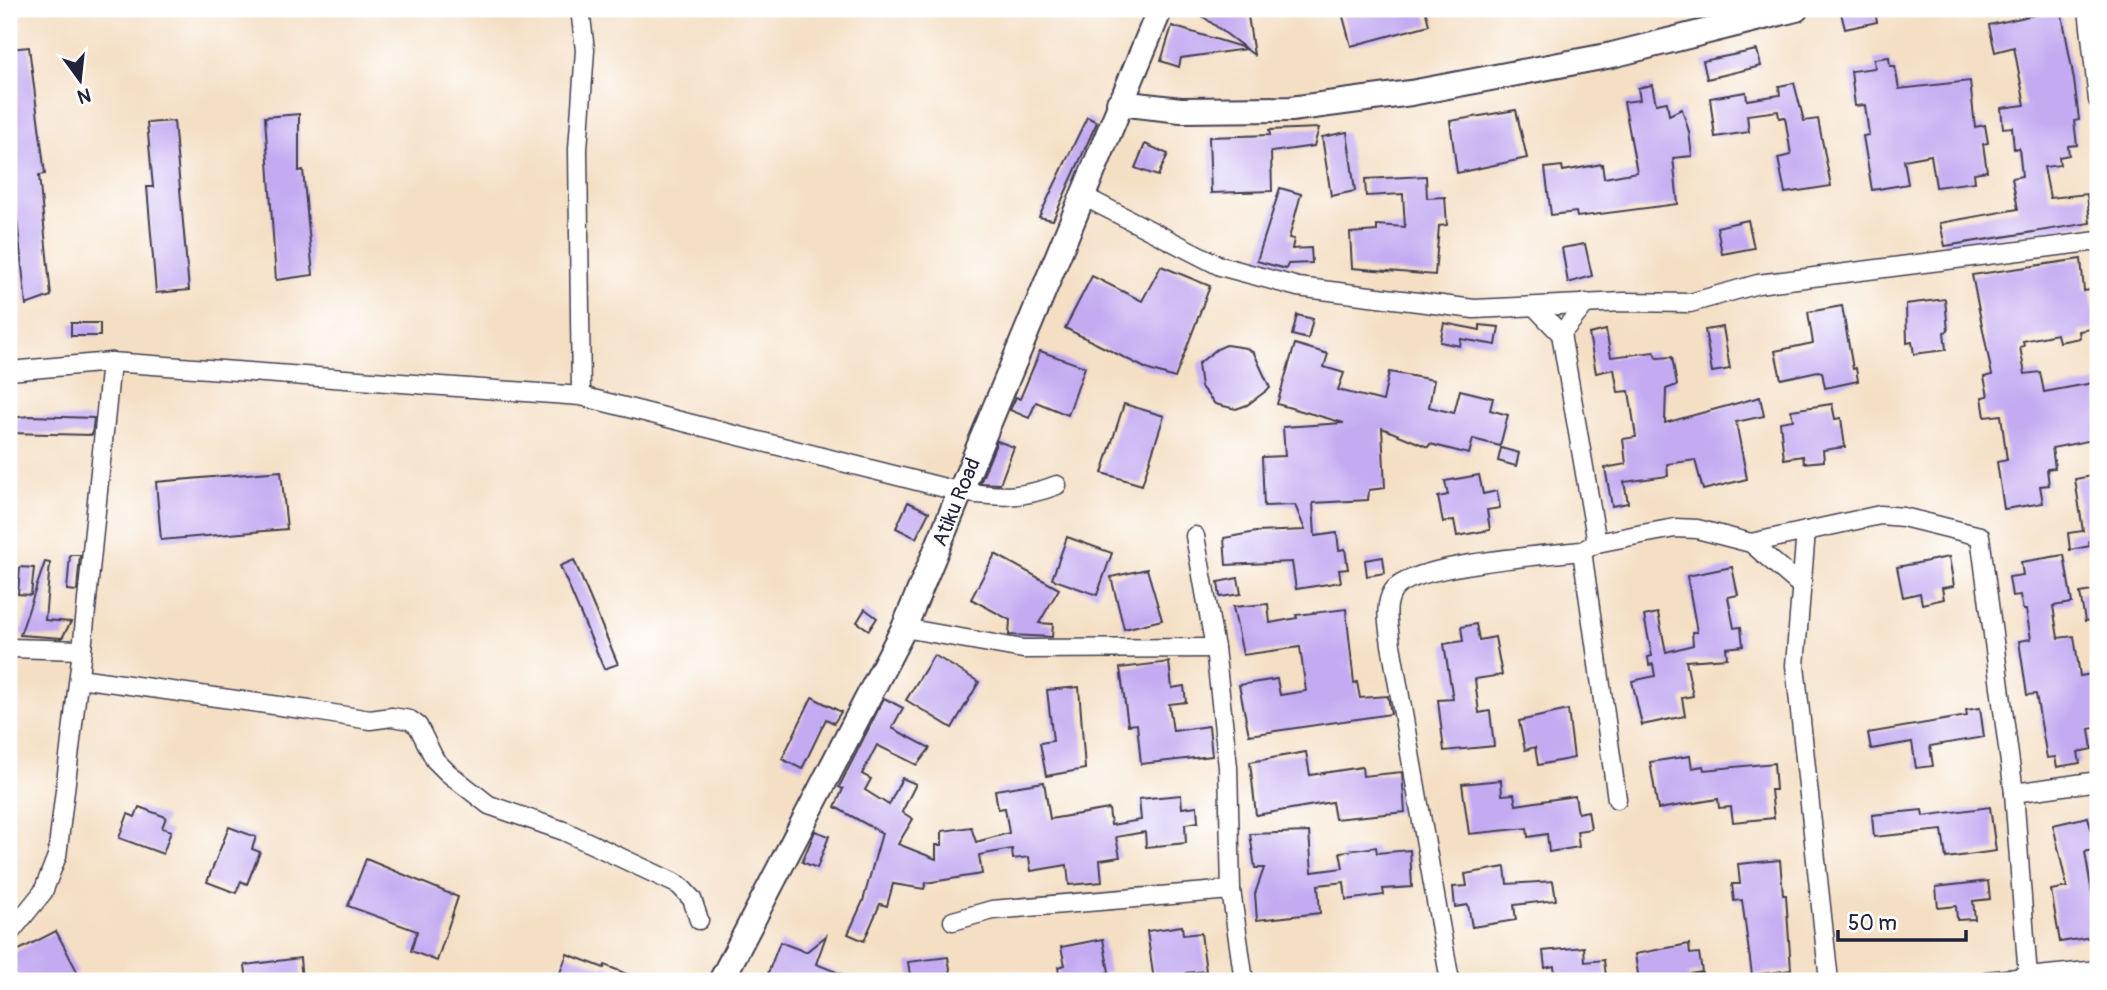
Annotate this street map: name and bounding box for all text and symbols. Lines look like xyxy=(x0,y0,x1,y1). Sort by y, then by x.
north arrow xyxy=(46,46,116,116)
text: N xyxy=(75,82,93,109)
street label: Atiku Road xyxy=(926,454,987,550)
scale bar xyxy=(1838,899,1965,943)
text: 50 m xyxy=(1848,910,1897,937)

